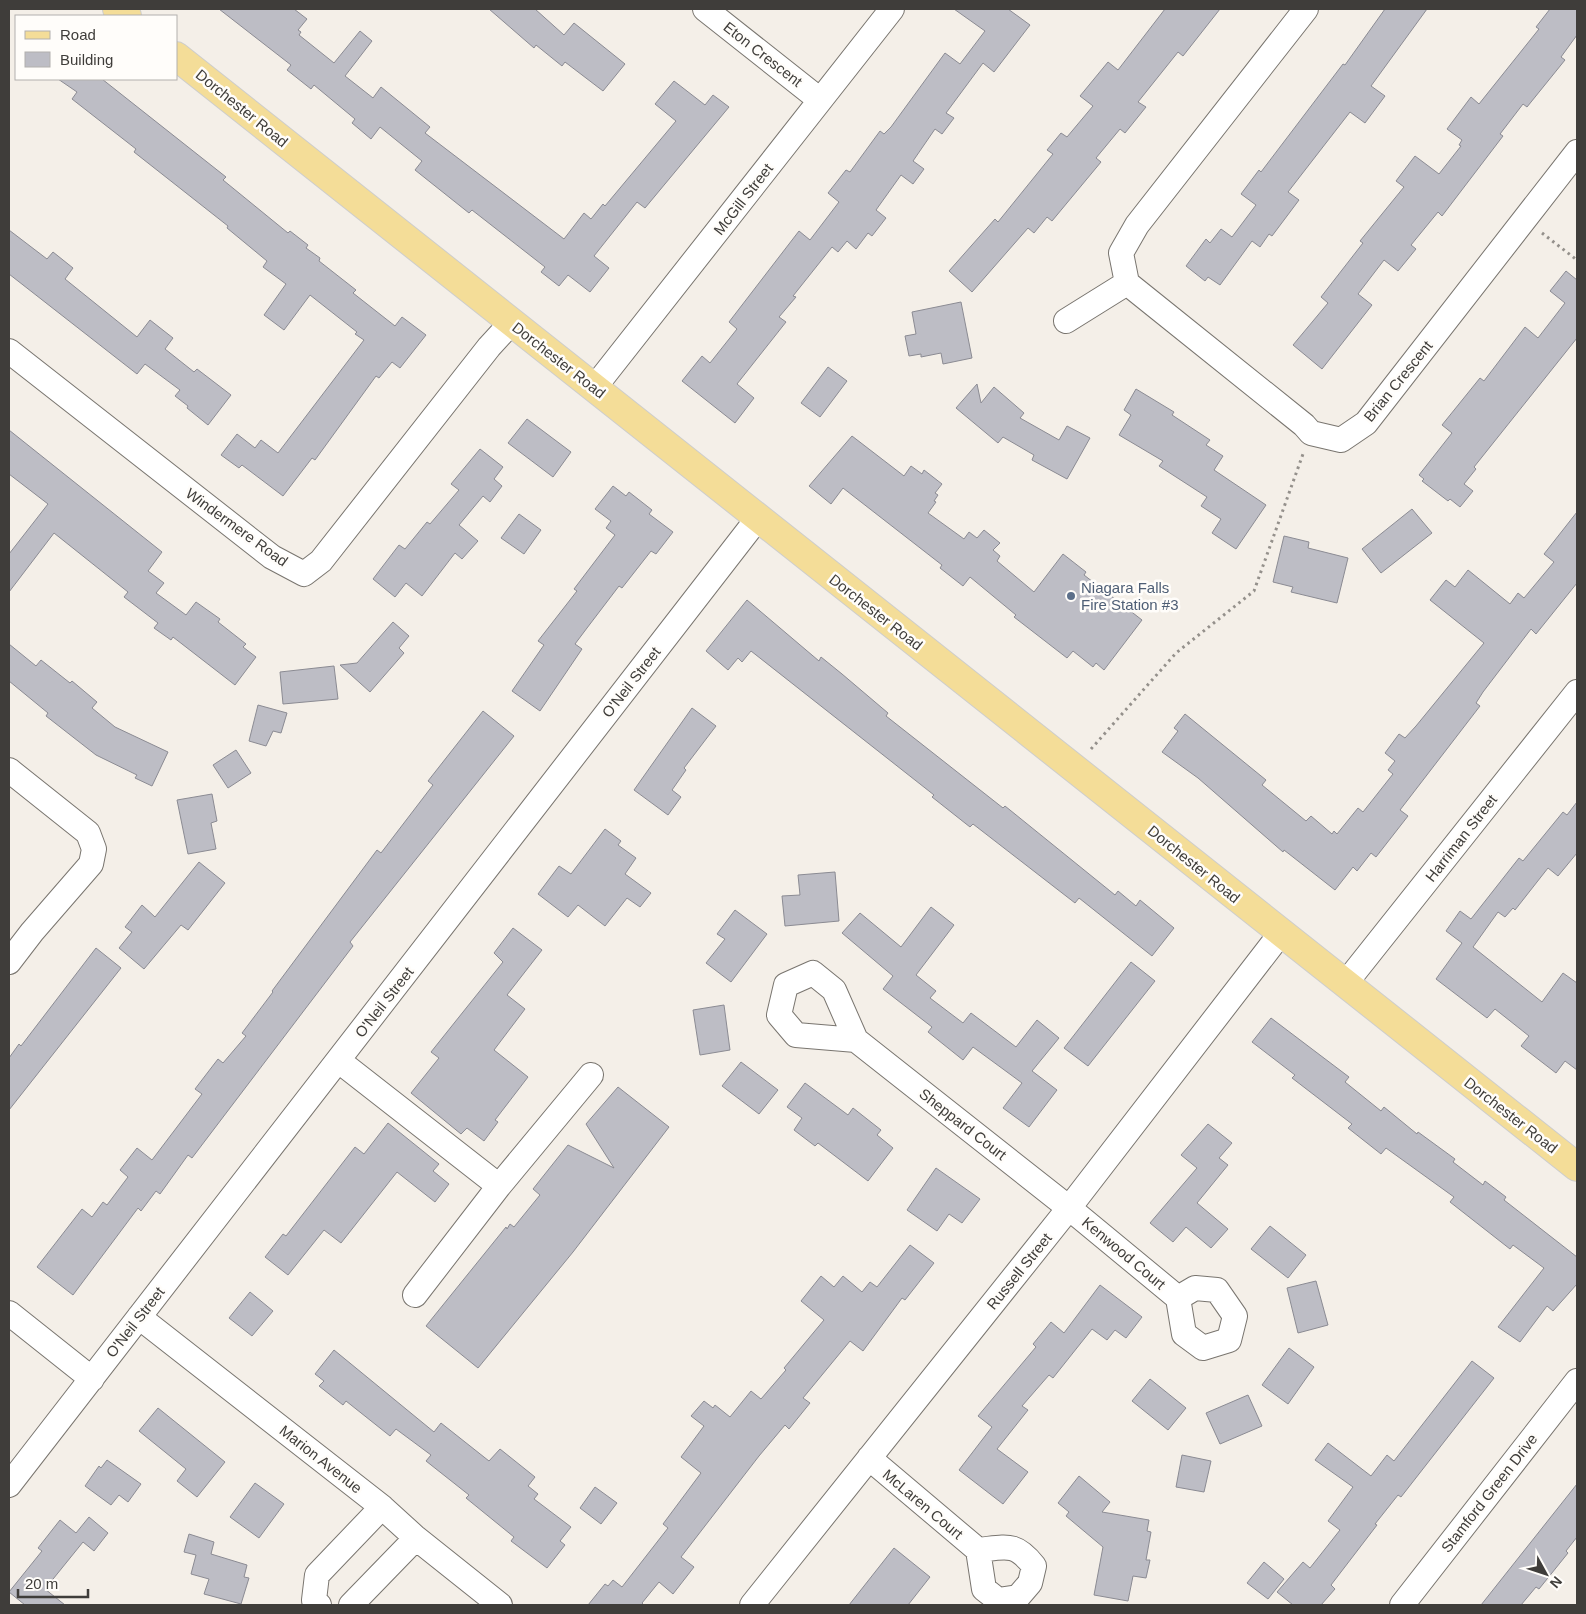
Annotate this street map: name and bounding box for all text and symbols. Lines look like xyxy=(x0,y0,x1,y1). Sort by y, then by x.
legend xyxy=(15,15,178,80)
street label: Eton Crescent xyxy=(720,18,806,90)
text: Road xyxy=(60,26,96,43)
text: Building xyxy=(60,51,113,68)
street label: Dorchester Road xyxy=(193,66,291,150)
street label: McGill Street xyxy=(710,159,777,238)
street label: Dorchester Road xyxy=(509,318,609,402)
street label: Brian Crescent xyxy=(1360,336,1436,425)
street label: Windermere Road xyxy=(183,484,291,570)
street label: Dorchester Road xyxy=(826,570,926,654)
place label: Niagara Falls Fire Station #3 xyxy=(1081,579,1179,613)
marker: Niagara Falls Fire Station #3 xyxy=(1065,590,1077,602)
street label: O'Neil Street xyxy=(598,643,664,721)
street label: Harriman Street xyxy=(1422,790,1501,885)
street label: Dorchester Road xyxy=(1145,822,1243,906)
street label: O'Neil Street xyxy=(351,963,417,1041)
street label: Dorchester Road xyxy=(1461,1073,1561,1157)
street label: Sheppard Court xyxy=(916,1085,1011,1164)
street label: Kenwood Court xyxy=(1079,1213,1170,1293)
street label: Russell Street xyxy=(983,1229,1056,1313)
street label: O'Neil Street xyxy=(102,1283,168,1361)
street label: Marion Avenue xyxy=(276,1422,366,1496)
street label: Stamford Green Drive xyxy=(1437,1430,1541,1556)
street label: McLaren Court xyxy=(880,1466,967,1543)
north arrow xyxy=(1521,1549,1571,1599)
scale bar xyxy=(18,1566,88,1598)
text: N xyxy=(1547,1573,1565,1591)
text: 20 m xyxy=(25,1575,58,1592)

